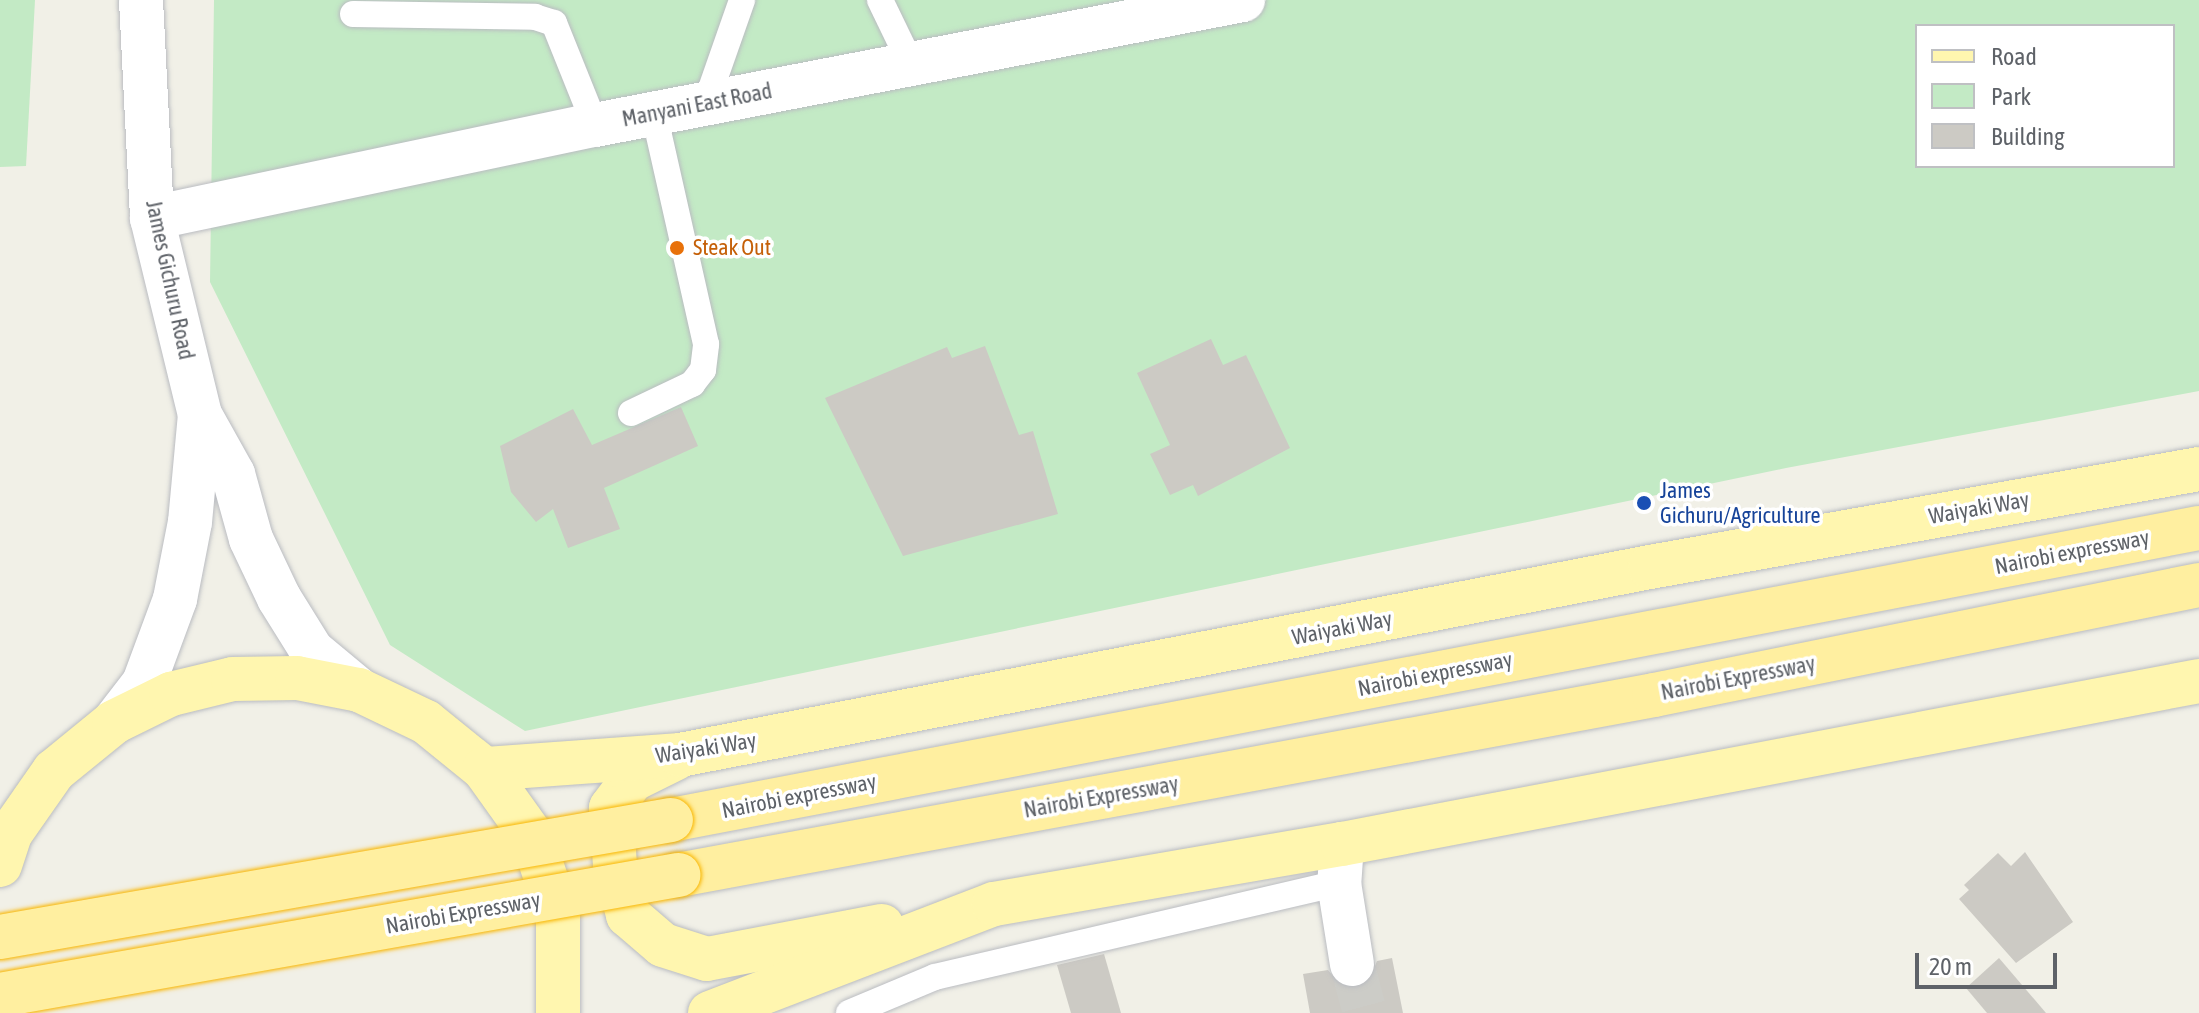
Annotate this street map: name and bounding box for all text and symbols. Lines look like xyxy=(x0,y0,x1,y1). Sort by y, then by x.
legend xyxy=(1915,24,2175,168)
text: Road xyxy=(1991,43,2037,70)
street label: Manyani East Road xyxy=(620,78,774,132)
text: Park xyxy=(1991,83,2031,110)
text: Building xyxy=(1991,123,2064,150)
street label: James Gichuru Road xyxy=(140,198,200,362)
place label: Steak Out xyxy=(693,235,771,261)
marker: Steak Out xyxy=(668,239,686,257)
place label: James Gichuru/Agriculture xyxy=(1660,477,1821,528)
street label: Waiyaki Way xyxy=(1927,486,2031,530)
marker: James Gichuru/Agriculture xyxy=(1635,494,1653,512)
street label: Nairobi expressway xyxy=(1992,524,2152,580)
street label: Waiyaki Way xyxy=(1290,605,1394,651)
street label: Nairobi expressway xyxy=(1355,646,1515,702)
street label: Nairobi Expressway xyxy=(1659,650,1817,706)
street label: Waiyaki Way xyxy=(654,727,758,769)
street label: Nairobi expressway xyxy=(719,768,879,824)
street label: Nairobi Expressway xyxy=(1022,770,1180,824)
street label: Nairobi Expressway xyxy=(384,886,542,940)
scale bar xyxy=(1919,937,2061,987)
text: 20 m xyxy=(1929,953,1972,980)

